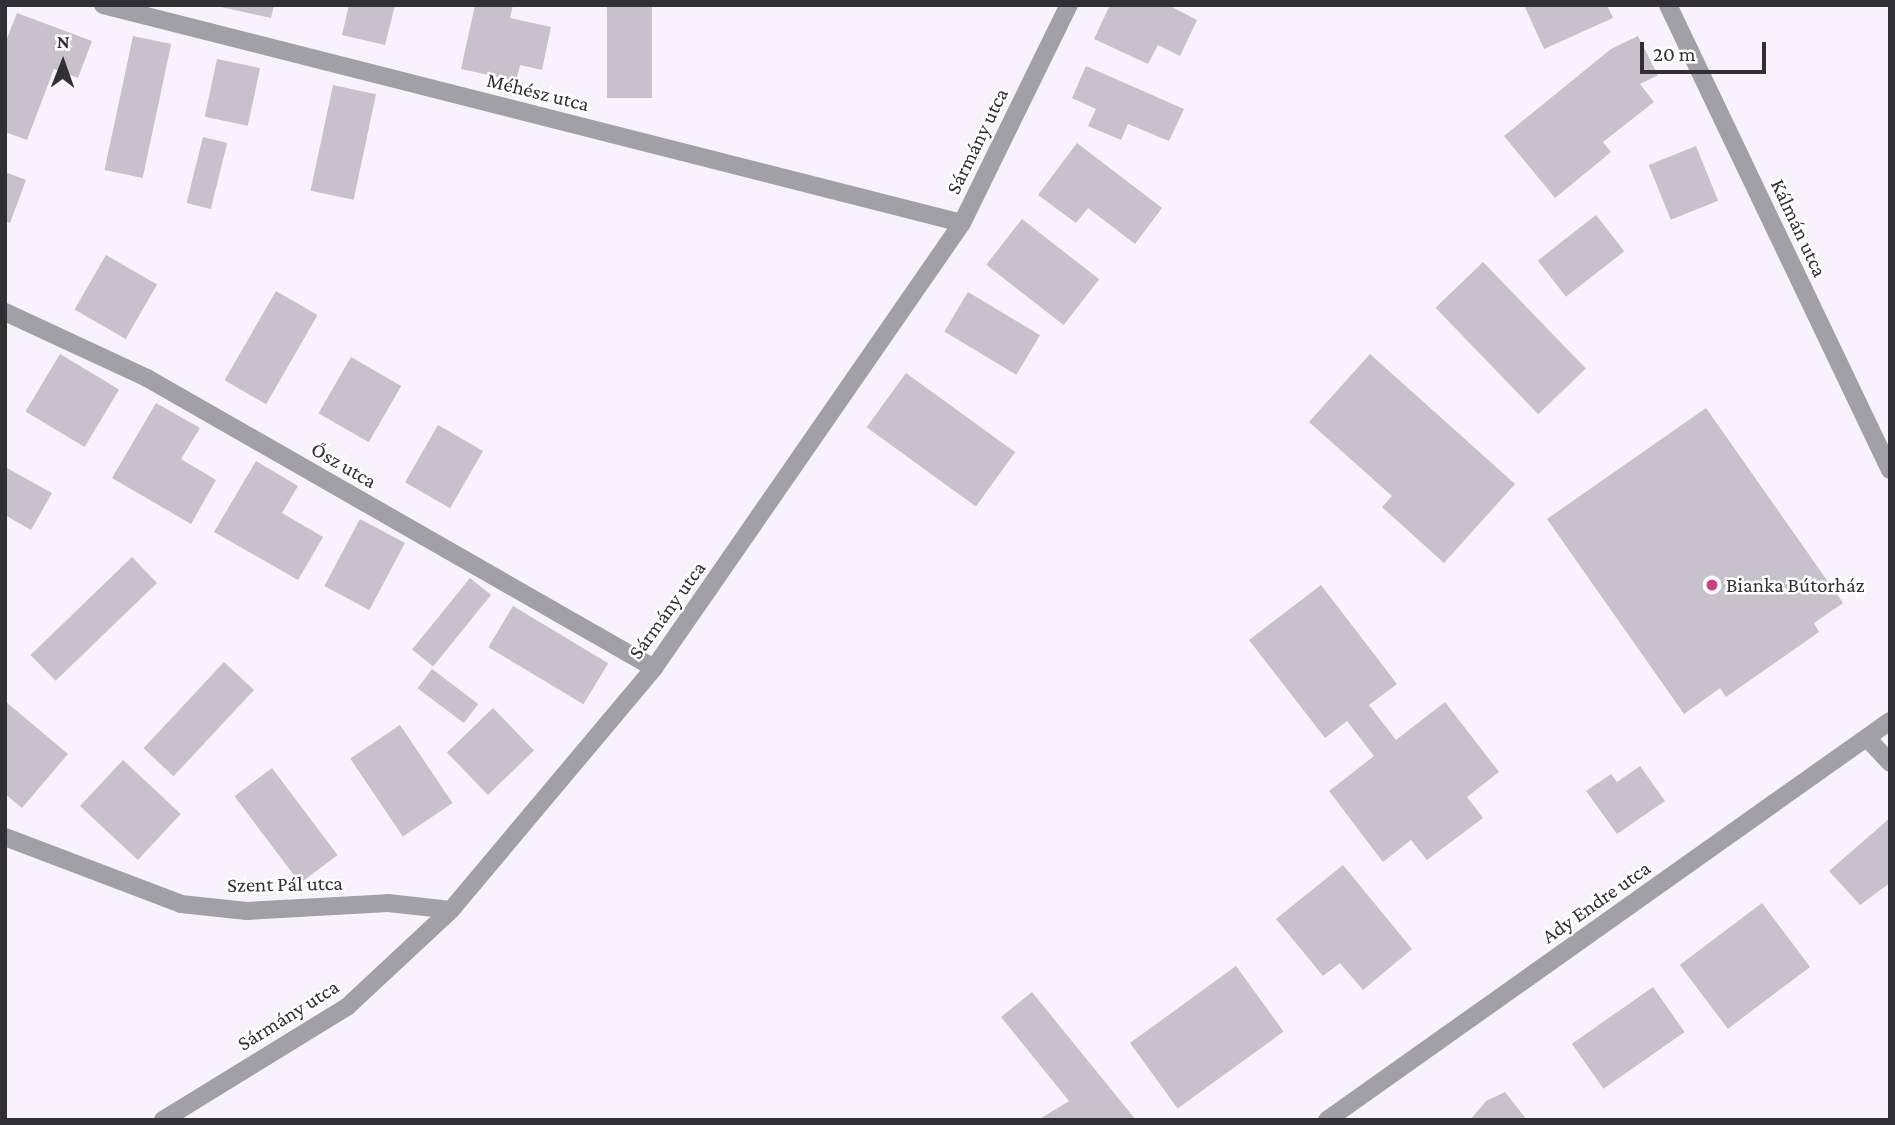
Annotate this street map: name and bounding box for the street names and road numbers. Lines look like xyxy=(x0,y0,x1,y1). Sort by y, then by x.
street label: Méhész utca xyxy=(484,67,592,117)
street label: Sármány utca xyxy=(941,84,1013,198)
street label: Kálmán utca xyxy=(1765,175,1833,281)
street label: Ősz utca xyxy=(307,436,381,494)
street label: Sármány utca xyxy=(623,556,711,664)
street label: Ady Endre utca xyxy=(1537,855,1655,949)
street label: Szent Pál utca xyxy=(227,870,343,898)
street label: Sármány utca xyxy=(233,974,343,1056)

